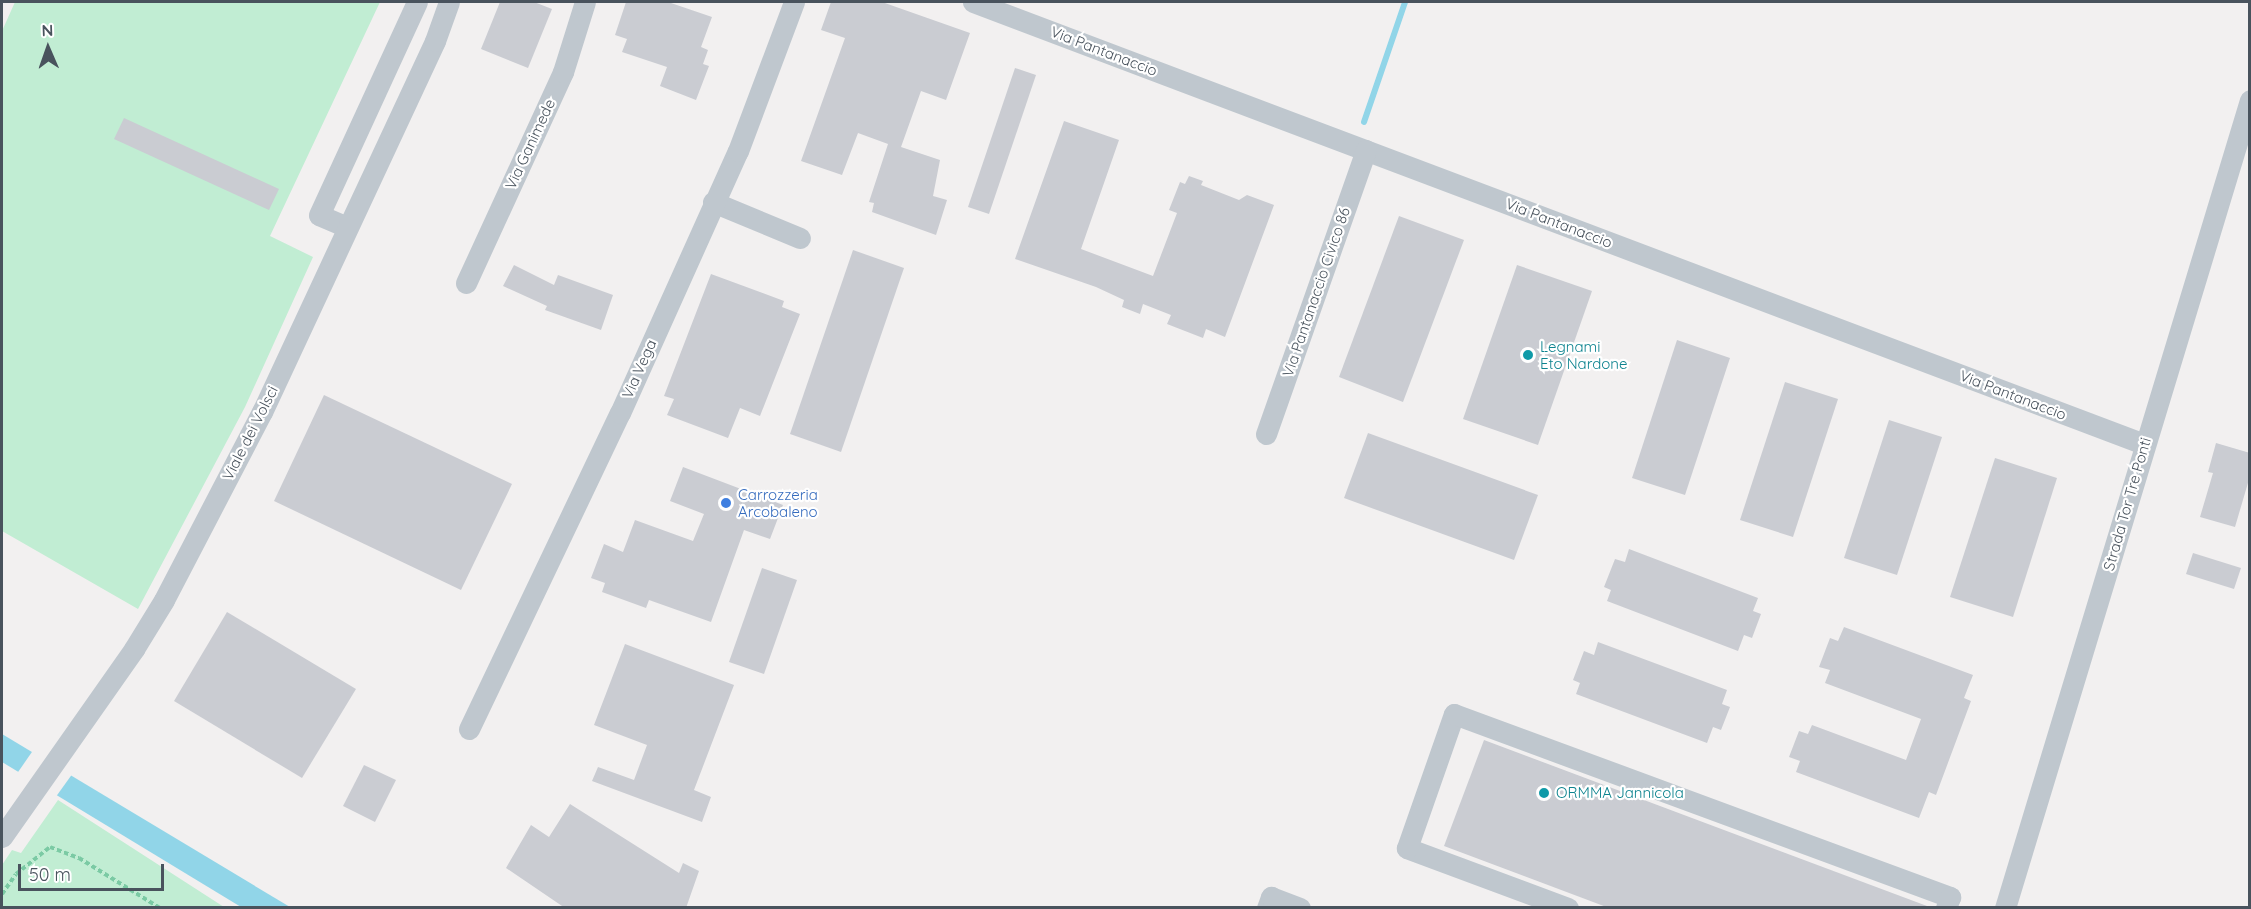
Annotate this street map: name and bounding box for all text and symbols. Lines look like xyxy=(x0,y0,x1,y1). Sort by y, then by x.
north arrow xyxy=(18,18,78,78)
text: N xyxy=(41,20,54,40)
street label: Via Pantanaccio xyxy=(1048,22,1160,80)
street label: Via Ganimede xyxy=(501,96,559,192)
street label: Via Pantanaccio xyxy=(1503,194,1615,252)
street label: Via Pantanaccio Civico 86 xyxy=(1279,205,1353,379)
street label: Via Vega xyxy=(618,337,660,401)
place label: Legnami Eto Nardone xyxy=(1540,337,1627,372)
marker: Legnami Eto Nardone xyxy=(1521,348,1535,362)
street label: Via Pantanaccio xyxy=(1957,366,2069,424)
street label: Viale dei Volsci xyxy=(219,383,281,483)
street label: Strada Tor Tre Ponti xyxy=(2099,435,2155,573)
place label: Carrozzeria Arcobaleno xyxy=(738,485,818,520)
marker: Carrozzeria Arcobaleno xyxy=(719,496,733,510)
place label: ORMMA Jannicola xyxy=(1556,784,1684,802)
marker: ORMMA Jannicola xyxy=(1537,786,1551,800)
scale bar xyxy=(21,852,166,890)
text: 50 m xyxy=(29,863,71,886)

